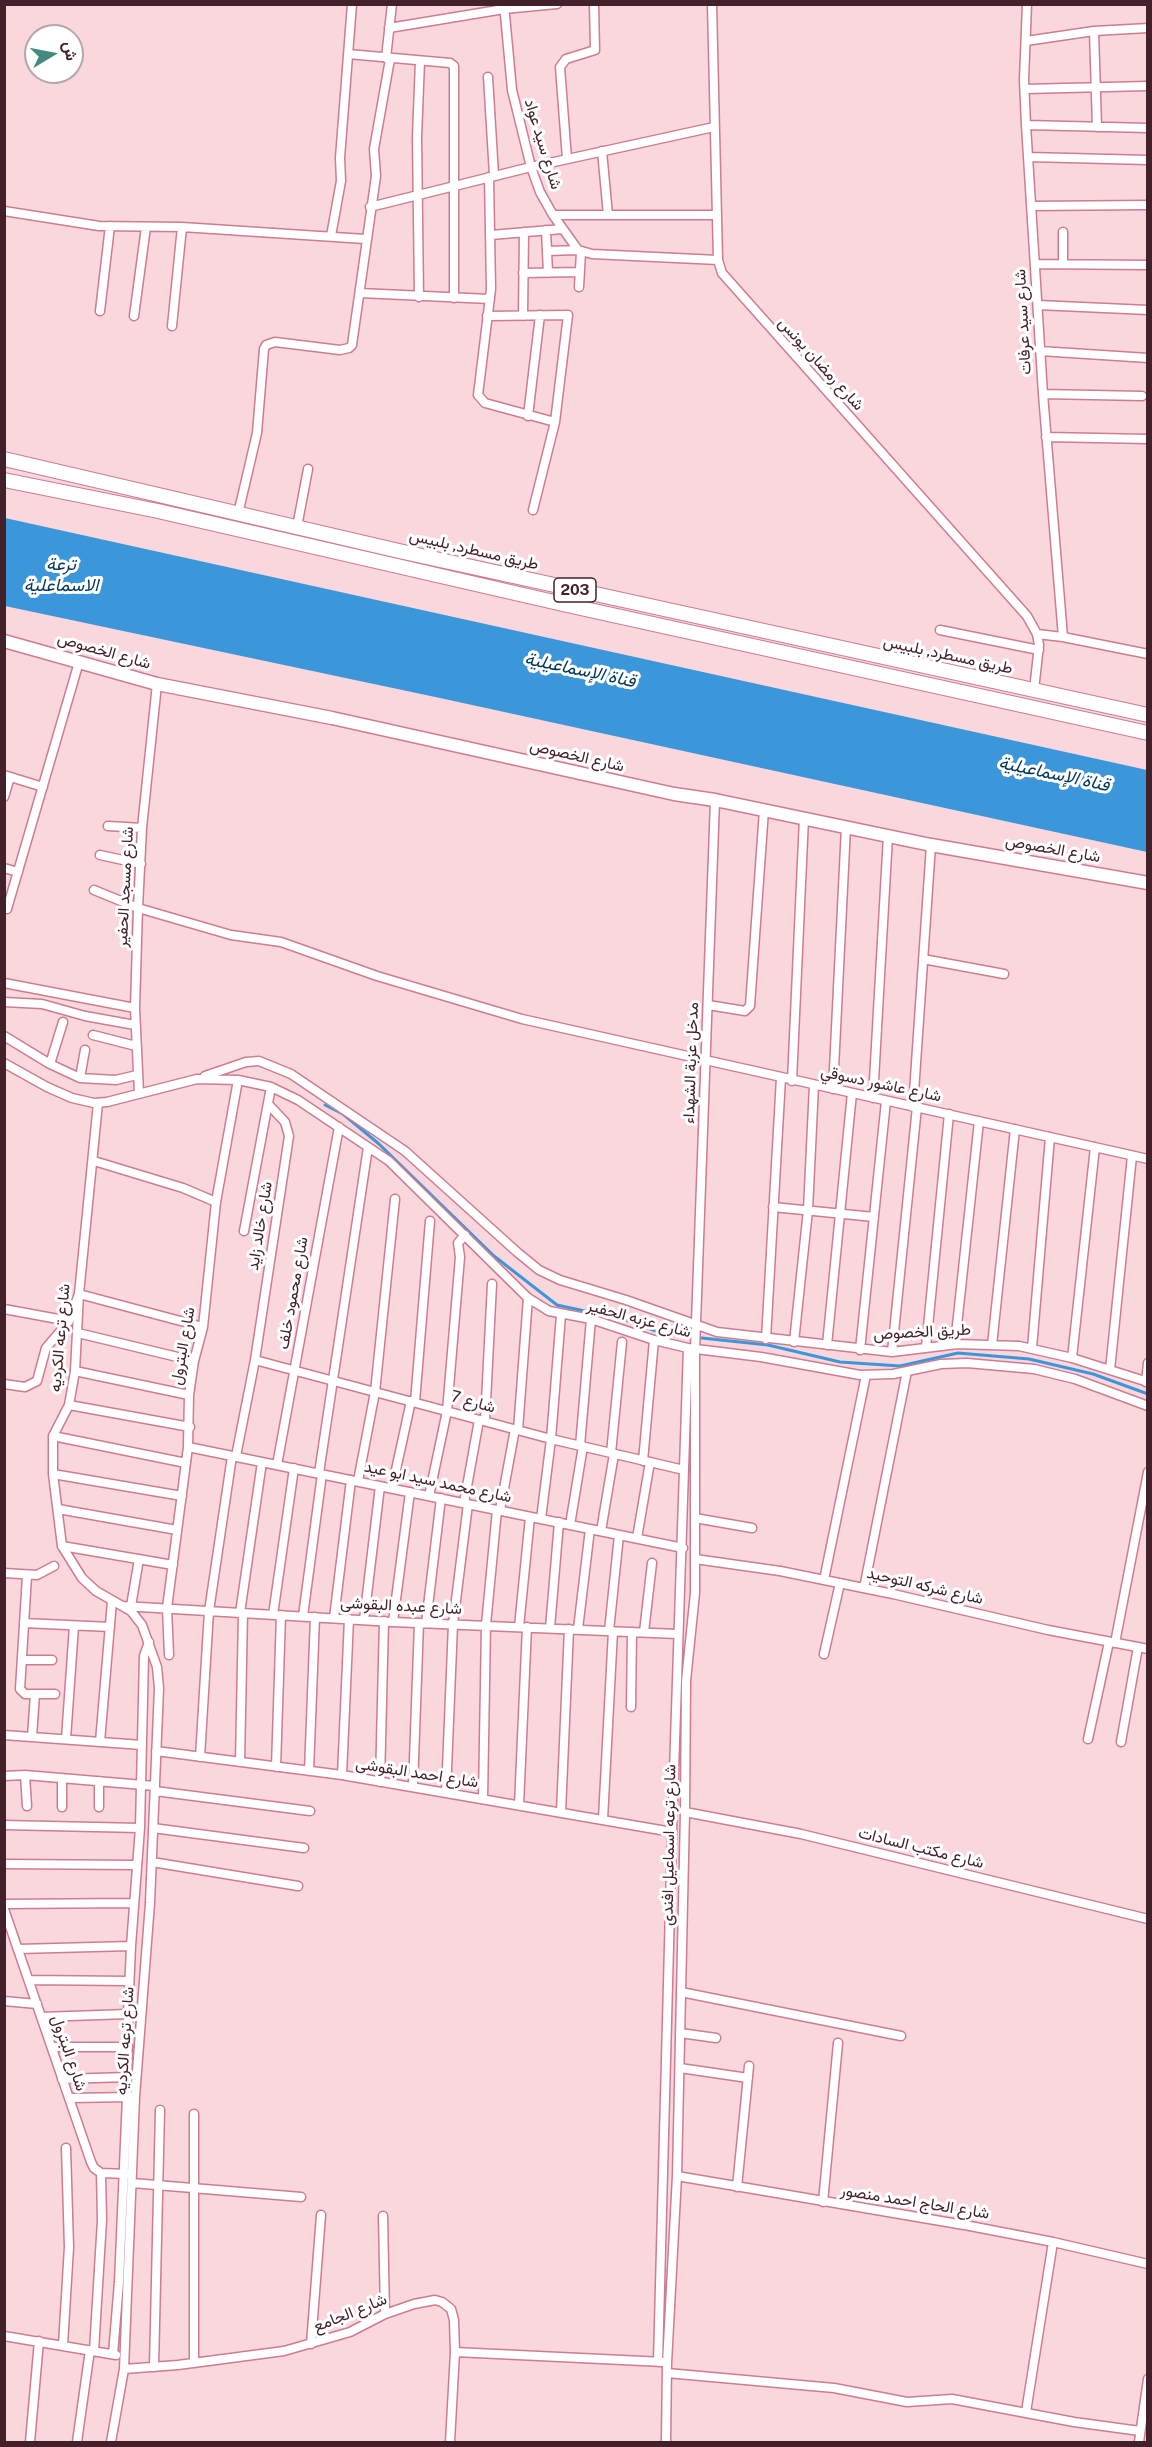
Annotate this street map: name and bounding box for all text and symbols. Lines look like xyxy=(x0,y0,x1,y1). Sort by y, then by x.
north arrow xyxy=(24,24,84,84)
text: ش xyxy=(59,40,81,62)
street label: شارع سيد عواد xyxy=(520,96,566,192)
street label: شارع سيد عرفات xyxy=(1011,269,1035,375)
street label: شارع رمضان يونس xyxy=(774,313,868,415)
street label: طريق مسطرد, بلبيس xyxy=(408,526,540,574)
water label: ترعة الاسماعلية xyxy=(24,553,98,596)
road number: 203 xyxy=(554,578,596,602)
street label: شارع الخصوص xyxy=(55,629,153,673)
street label: طريق مسطرد, بلبيس xyxy=(881,632,1015,678)
water label: قناة الإسماعيلية xyxy=(523,648,637,692)
street label: شارع الخصوص xyxy=(528,736,626,776)
water label: قناة الإسماعيلية xyxy=(997,752,1111,796)
street label: شارع مسجد الحفير xyxy=(112,826,138,948)
street label: شارع الخصوص xyxy=(1004,831,1102,867)
street label: مدخل عزبة الشهداء xyxy=(679,1002,703,1124)
street label: شارع عاشور دسوقي xyxy=(819,1062,943,1106)
street label: شارع خالد زايد xyxy=(244,1180,276,1272)
street label: شارع محمود خلف xyxy=(274,1235,312,1351)
street label: شارع ترعه الكرديه xyxy=(46,1283,74,1393)
street label: شارع عزبه الحفير xyxy=(585,1296,693,1342)
street label: شارع البترول xyxy=(167,1305,199,1387)
street label: طريق الخصوص xyxy=(873,1320,971,1344)
street label: شارع 7 xyxy=(448,1387,498,1417)
street label: شارع محمد سيد ابو عيد xyxy=(363,1457,513,1507)
street label: شارع شركه التوحيد xyxy=(865,1563,985,1609)
street label: شارع عبده البقوشى xyxy=(340,1593,462,1619)
street label: شارع احمد البقوشى xyxy=(354,1754,480,1792)
street label: شارع ترعه اسماعيل افندى xyxy=(658,1764,680,1926)
street label: شارع مكتب السادات xyxy=(856,1823,986,1873)
street label: شارع ترعه الكرديه xyxy=(112,1986,138,2096)
street label: شارع البترول xyxy=(47,2013,91,2093)
street label: شارع الحاج احمد منصور xyxy=(839,2181,991,2223)
street label: شارع الجامع xyxy=(310,2290,390,2336)

